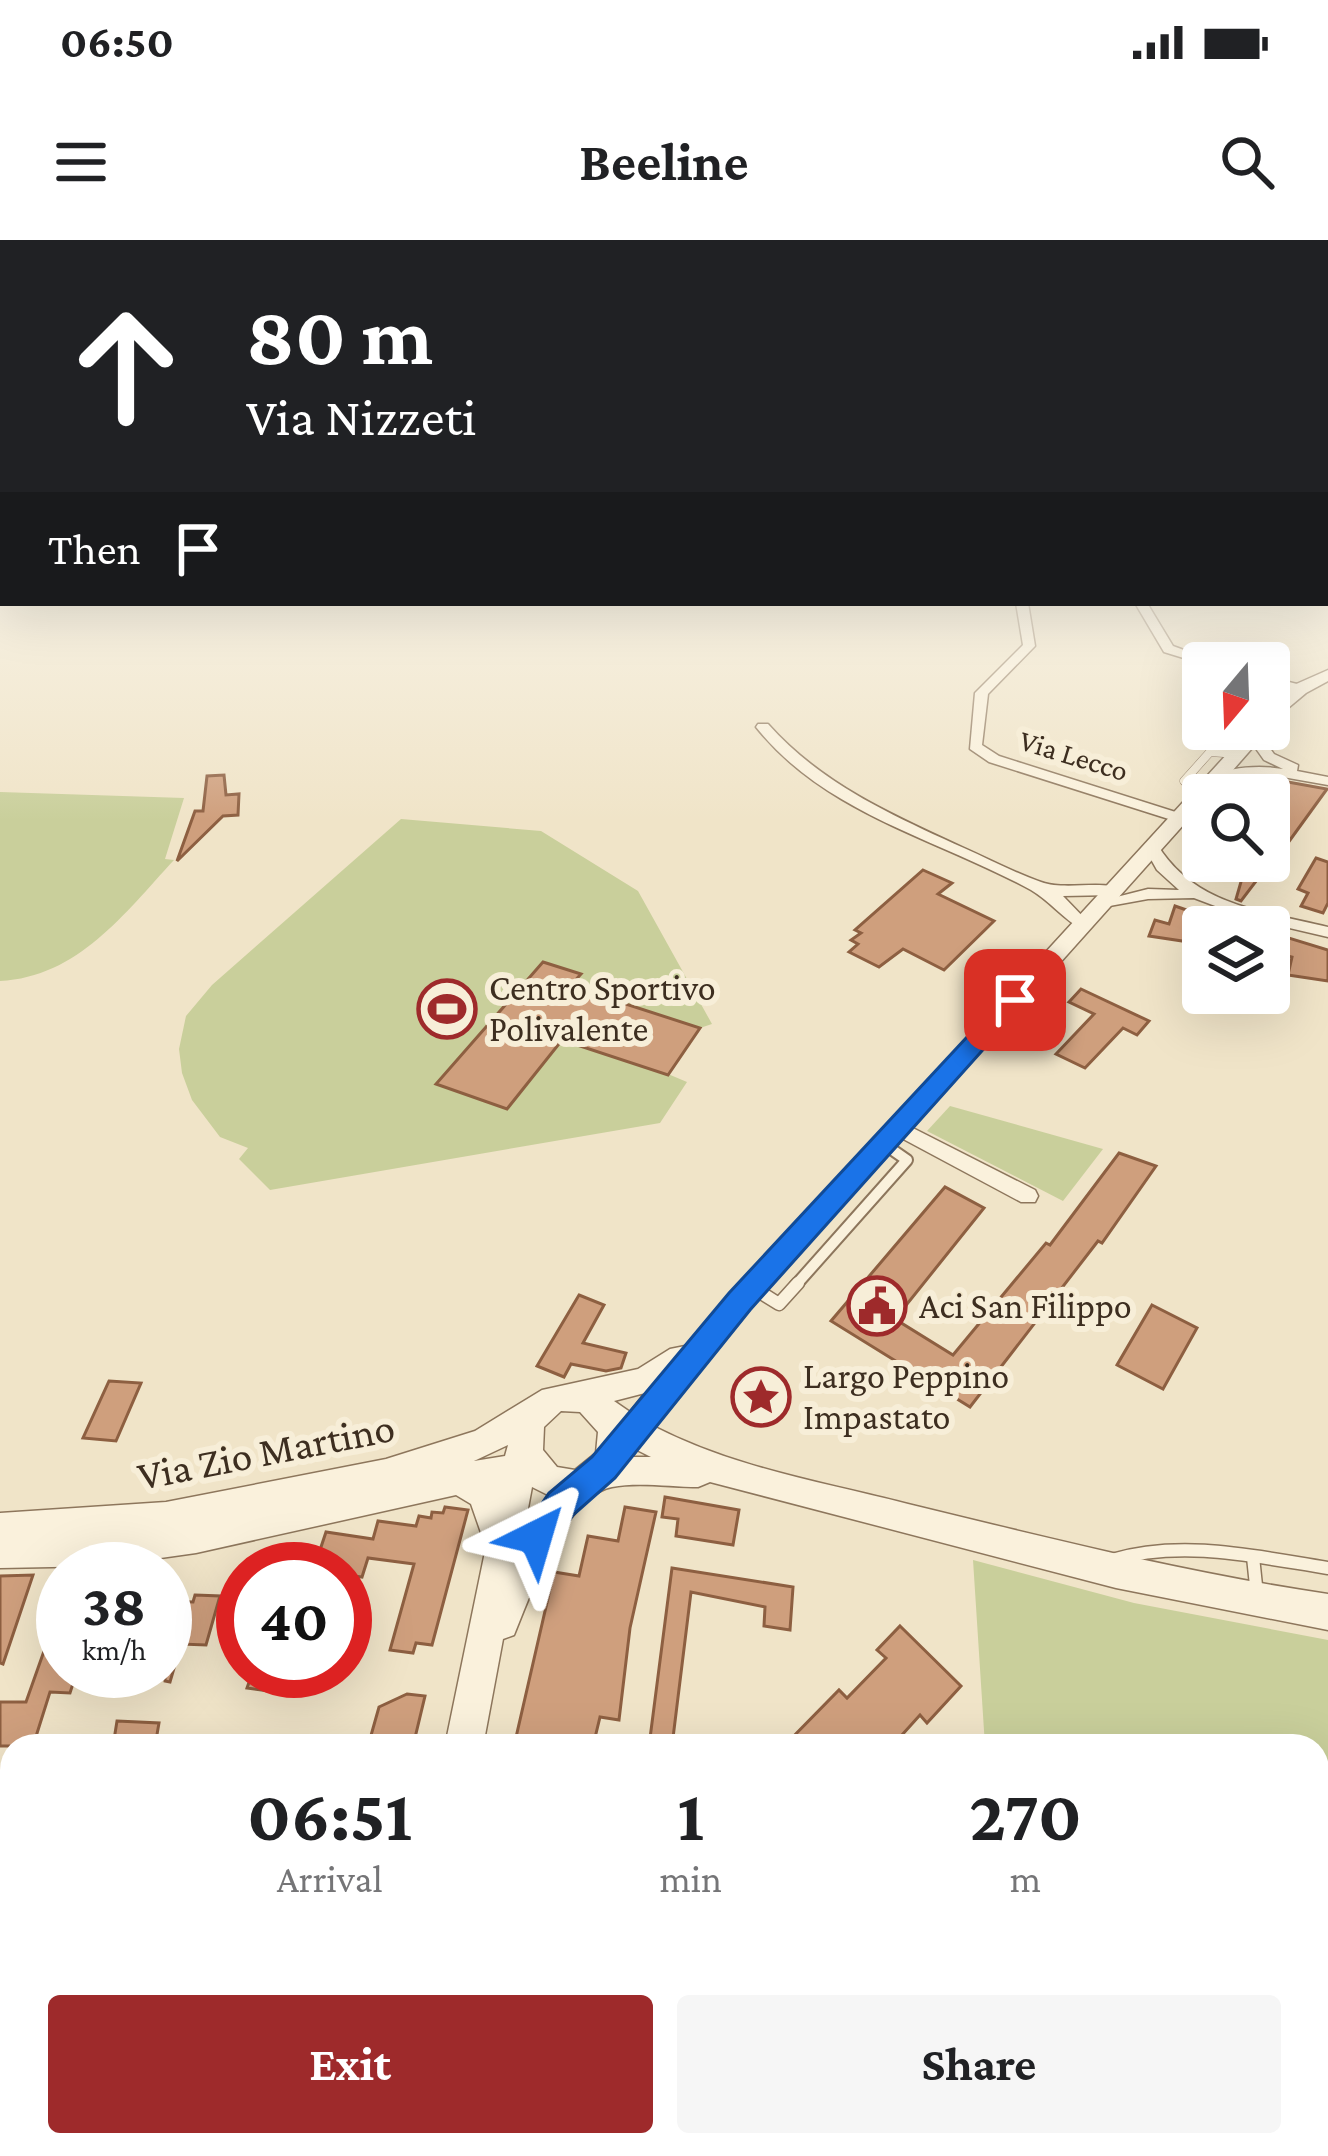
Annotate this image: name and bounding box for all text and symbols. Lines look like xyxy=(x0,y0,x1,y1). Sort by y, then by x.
text: 06:50 xyxy=(60,17,174,67)
icon: menu xyxy=(48,129,114,195)
icon: search xyxy=(1214,129,1280,195)
text: Beeline xyxy=(579,132,749,192)
icon: ahead xyxy=(48,288,204,444)
text: 80 m xyxy=(246,289,433,382)
text: Via Nizzeti xyxy=(246,387,476,447)
icon: arrive xyxy=(165,516,231,582)
text: Then xyxy=(48,524,141,574)
north arrow xyxy=(1182,642,1290,750)
map controls xyxy=(1182,642,1290,1014)
street label: Via Lecco xyxy=(1016,723,1132,787)
button: search xyxy=(1182,774,1290,882)
button: layers xyxy=(1182,906,1290,1014)
pin xyxy=(964,949,1066,1051)
icon: arrive xyxy=(982,967,1048,1033)
place label: Centro Sportivo Polivalente xyxy=(489,968,716,1049)
sports icon: Centro Sportivo Polivalente xyxy=(416,978,478,1040)
public building icon: Aci San Filippo xyxy=(846,1275,908,1337)
place label: Aci San Filippo xyxy=(919,1286,1132,1326)
place label: Largo Peppino Impastato xyxy=(803,1356,1009,1437)
place icon: Largo Peppino Impastato xyxy=(730,1366,792,1428)
street label: Via Zio Martino xyxy=(134,1403,398,1499)
position arrow xyxy=(473,1474,599,1600)
speed limit sign: 40 xyxy=(216,1542,372,1698)
text: 38 xyxy=(82,1571,146,1638)
text: km/h xyxy=(82,1633,146,1666)
text: 06:51 xyxy=(247,1775,412,1855)
text: 1 xyxy=(677,1775,704,1855)
text: 270 xyxy=(969,1775,1082,1855)
text: Arrival xyxy=(277,1857,383,1900)
text: min xyxy=(659,1857,722,1900)
text: m xyxy=(1010,1857,1041,1900)
button: Exit xyxy=(48,1995,653,2133)
button: Share xyxy=(677,1995,1281,2133)

